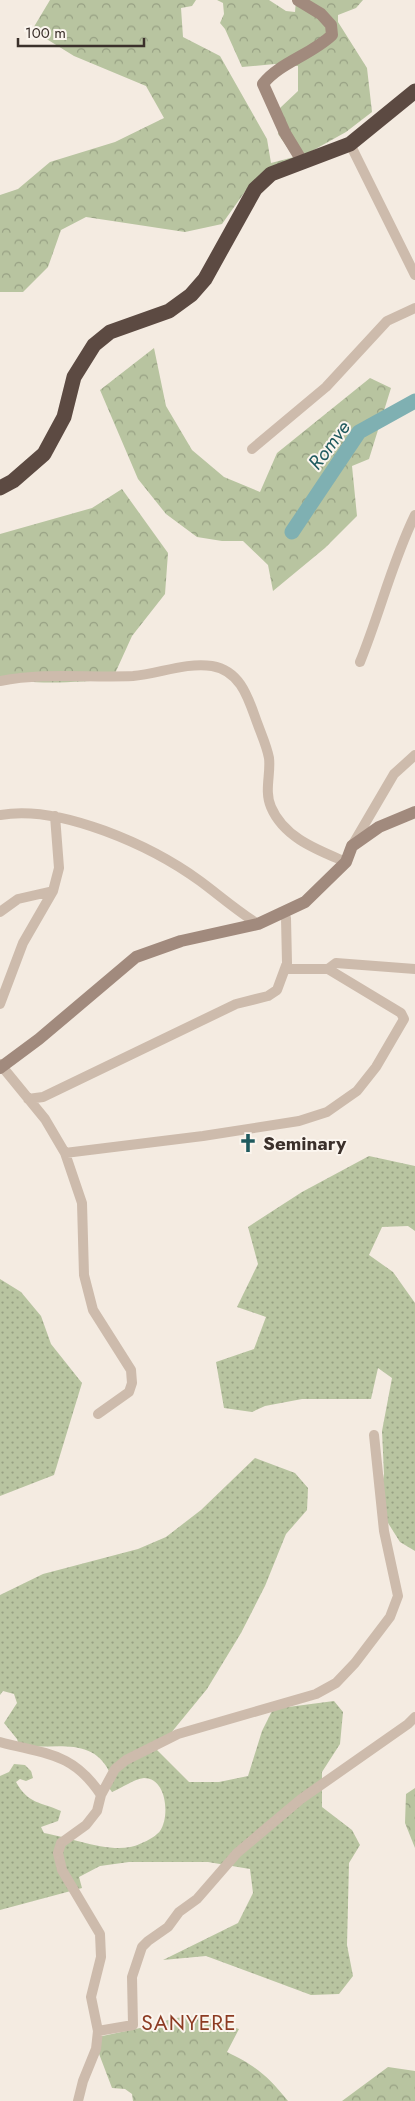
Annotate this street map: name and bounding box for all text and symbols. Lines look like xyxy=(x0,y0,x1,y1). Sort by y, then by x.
scale bar xyxy=(18,15,144,47)
text: 100 m xyxy=(25,22,66,44)
water label: Romve xyxy=(301,415,357,476)
place label: Seminary xyxy=(263,1130,347,1157)
church icon: Seminary xyxy=(237,1132,259,1154)
district label: SANYERE xyxy=(141,2008,237,2038)

